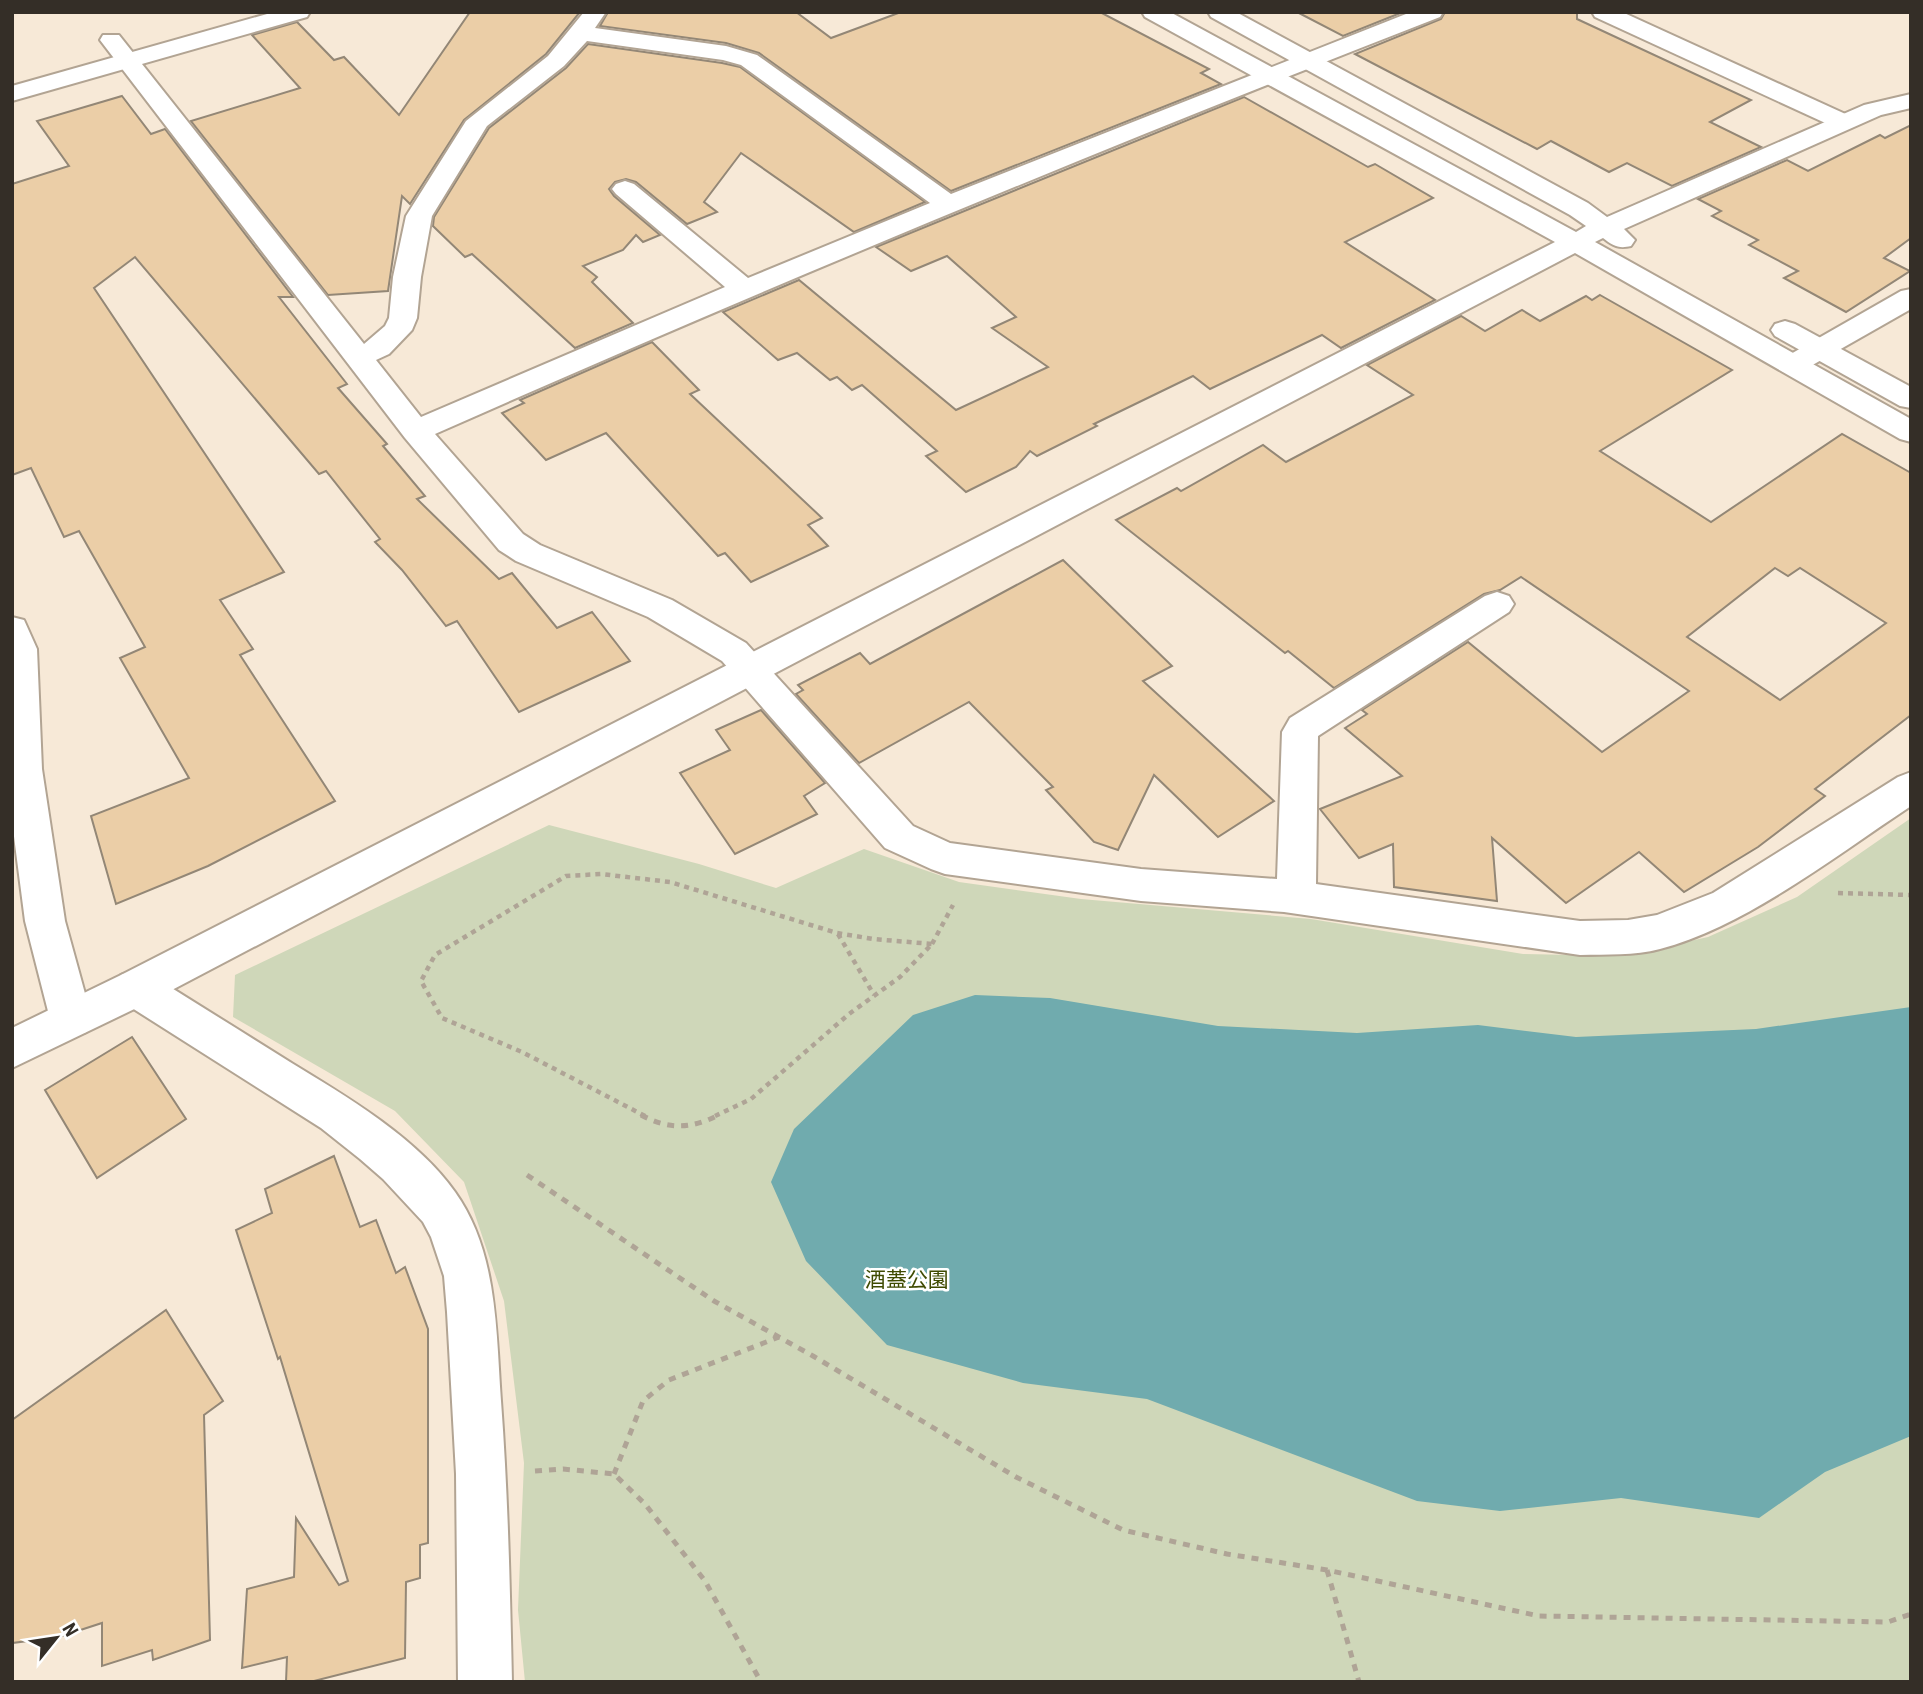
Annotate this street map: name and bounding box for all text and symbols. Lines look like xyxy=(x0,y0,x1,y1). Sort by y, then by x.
park label: 酒蓋公園 xyxy=(865,1268,949,1292)
north arrow xyxy=(21,1603,91,1673)
text: N xyxy=(57,1619,83,1641)

